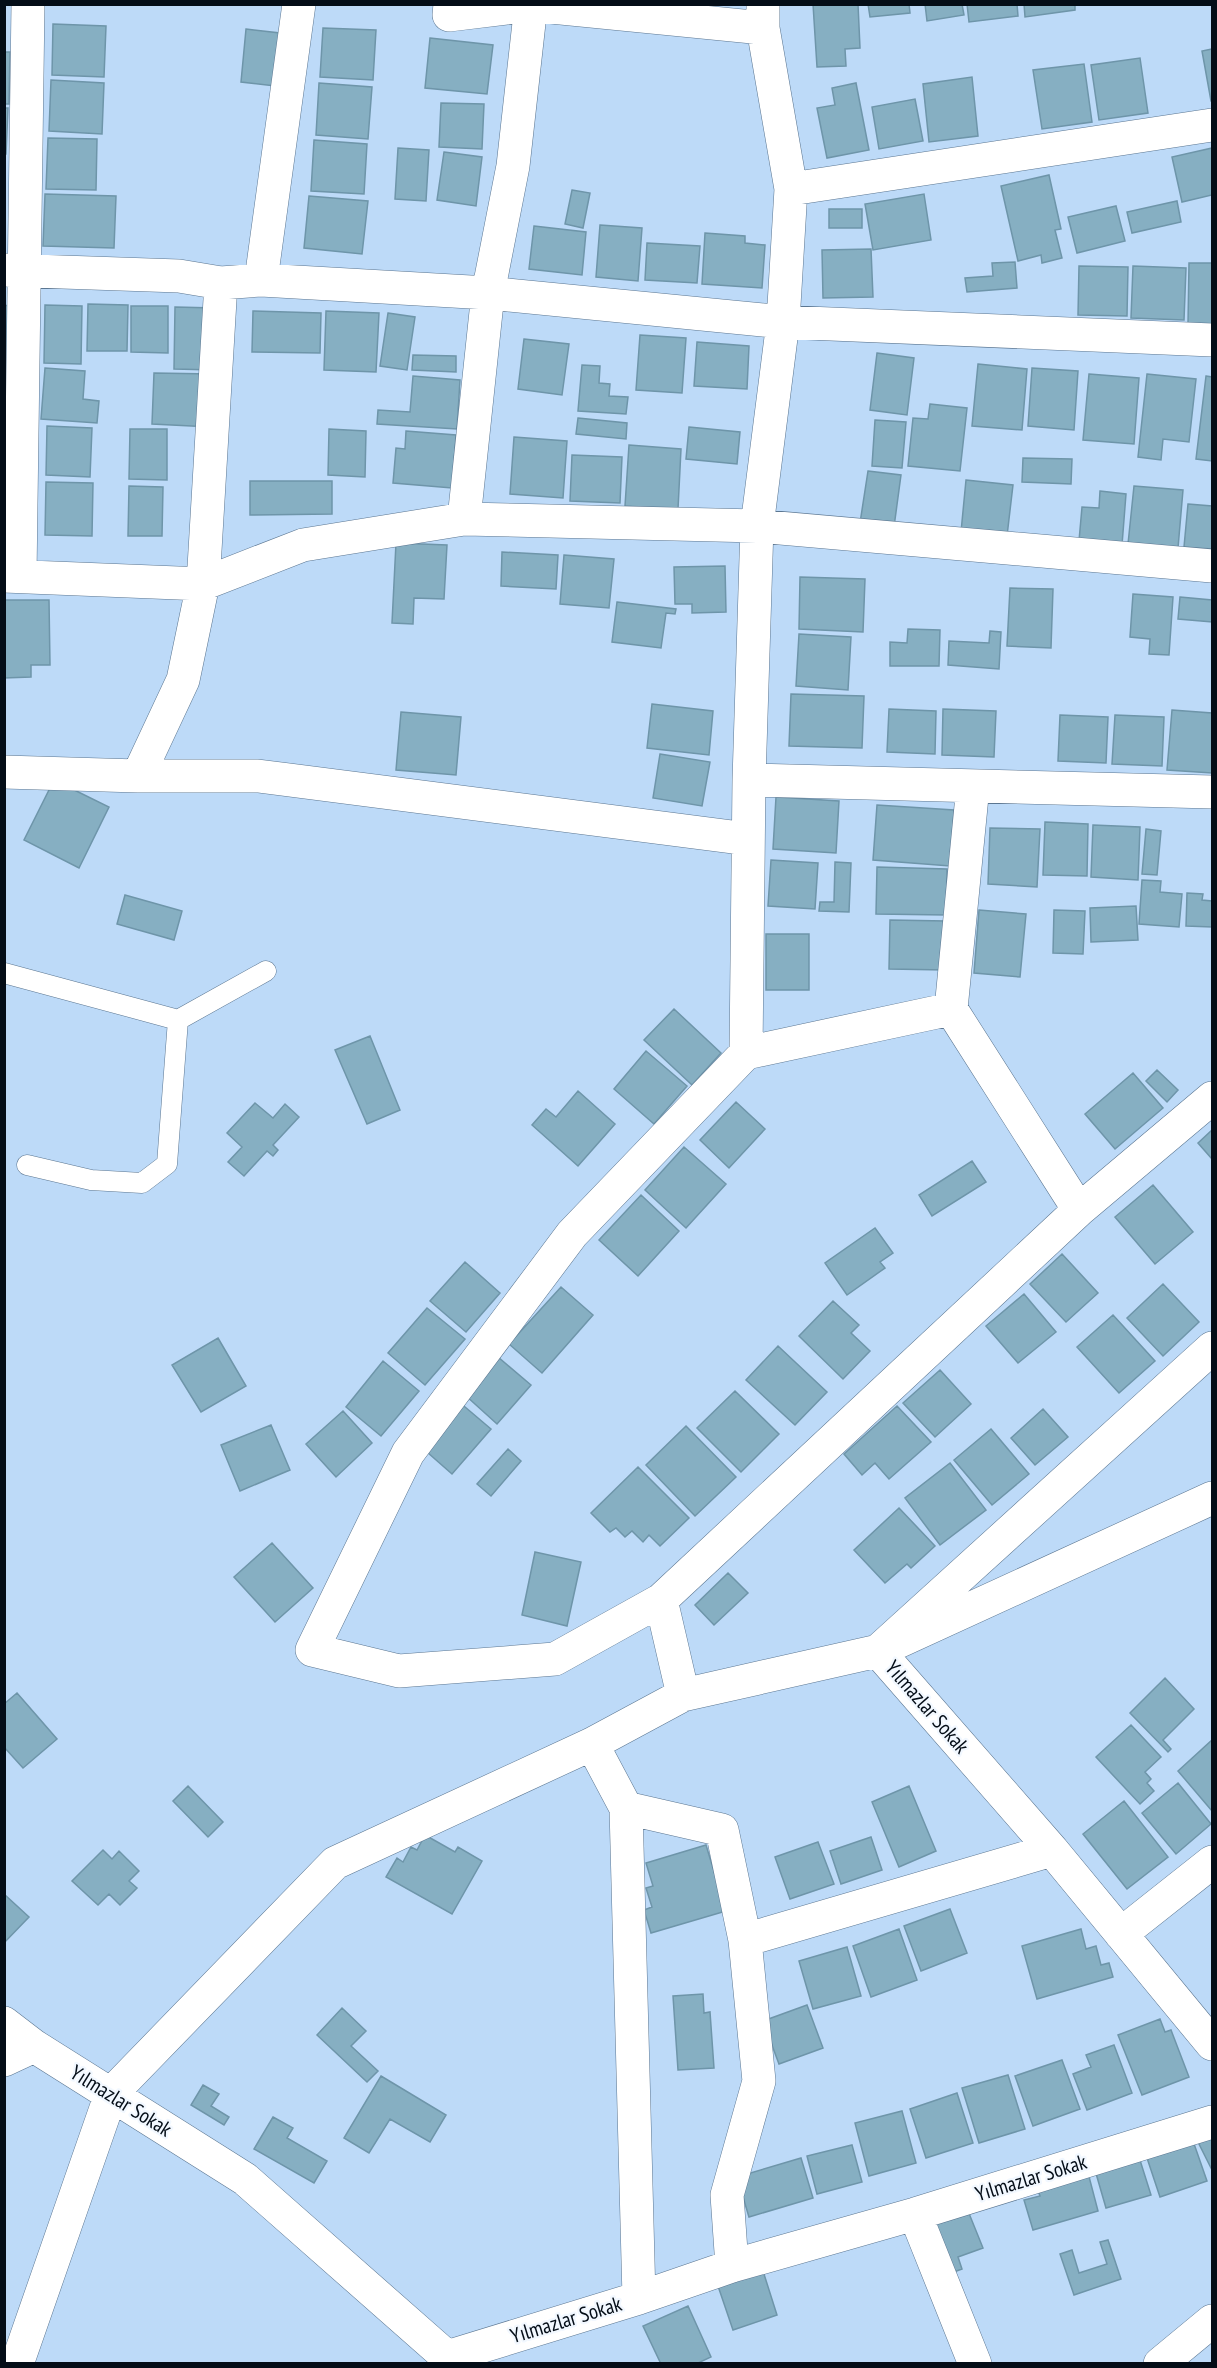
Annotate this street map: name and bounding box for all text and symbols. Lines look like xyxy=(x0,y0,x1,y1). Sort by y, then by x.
street label: Yılmazlar Sokak xyxy=(880,1654,975,1759)
street label: Yılmazlar Sokak xyxy=(65,2059,177,2142)
street label: Yılmazlar Sokak xyxy=(972,2148,1090,2207)
street label: Yılmazlar Sokak xyxy=(507,2290,625,2349)

